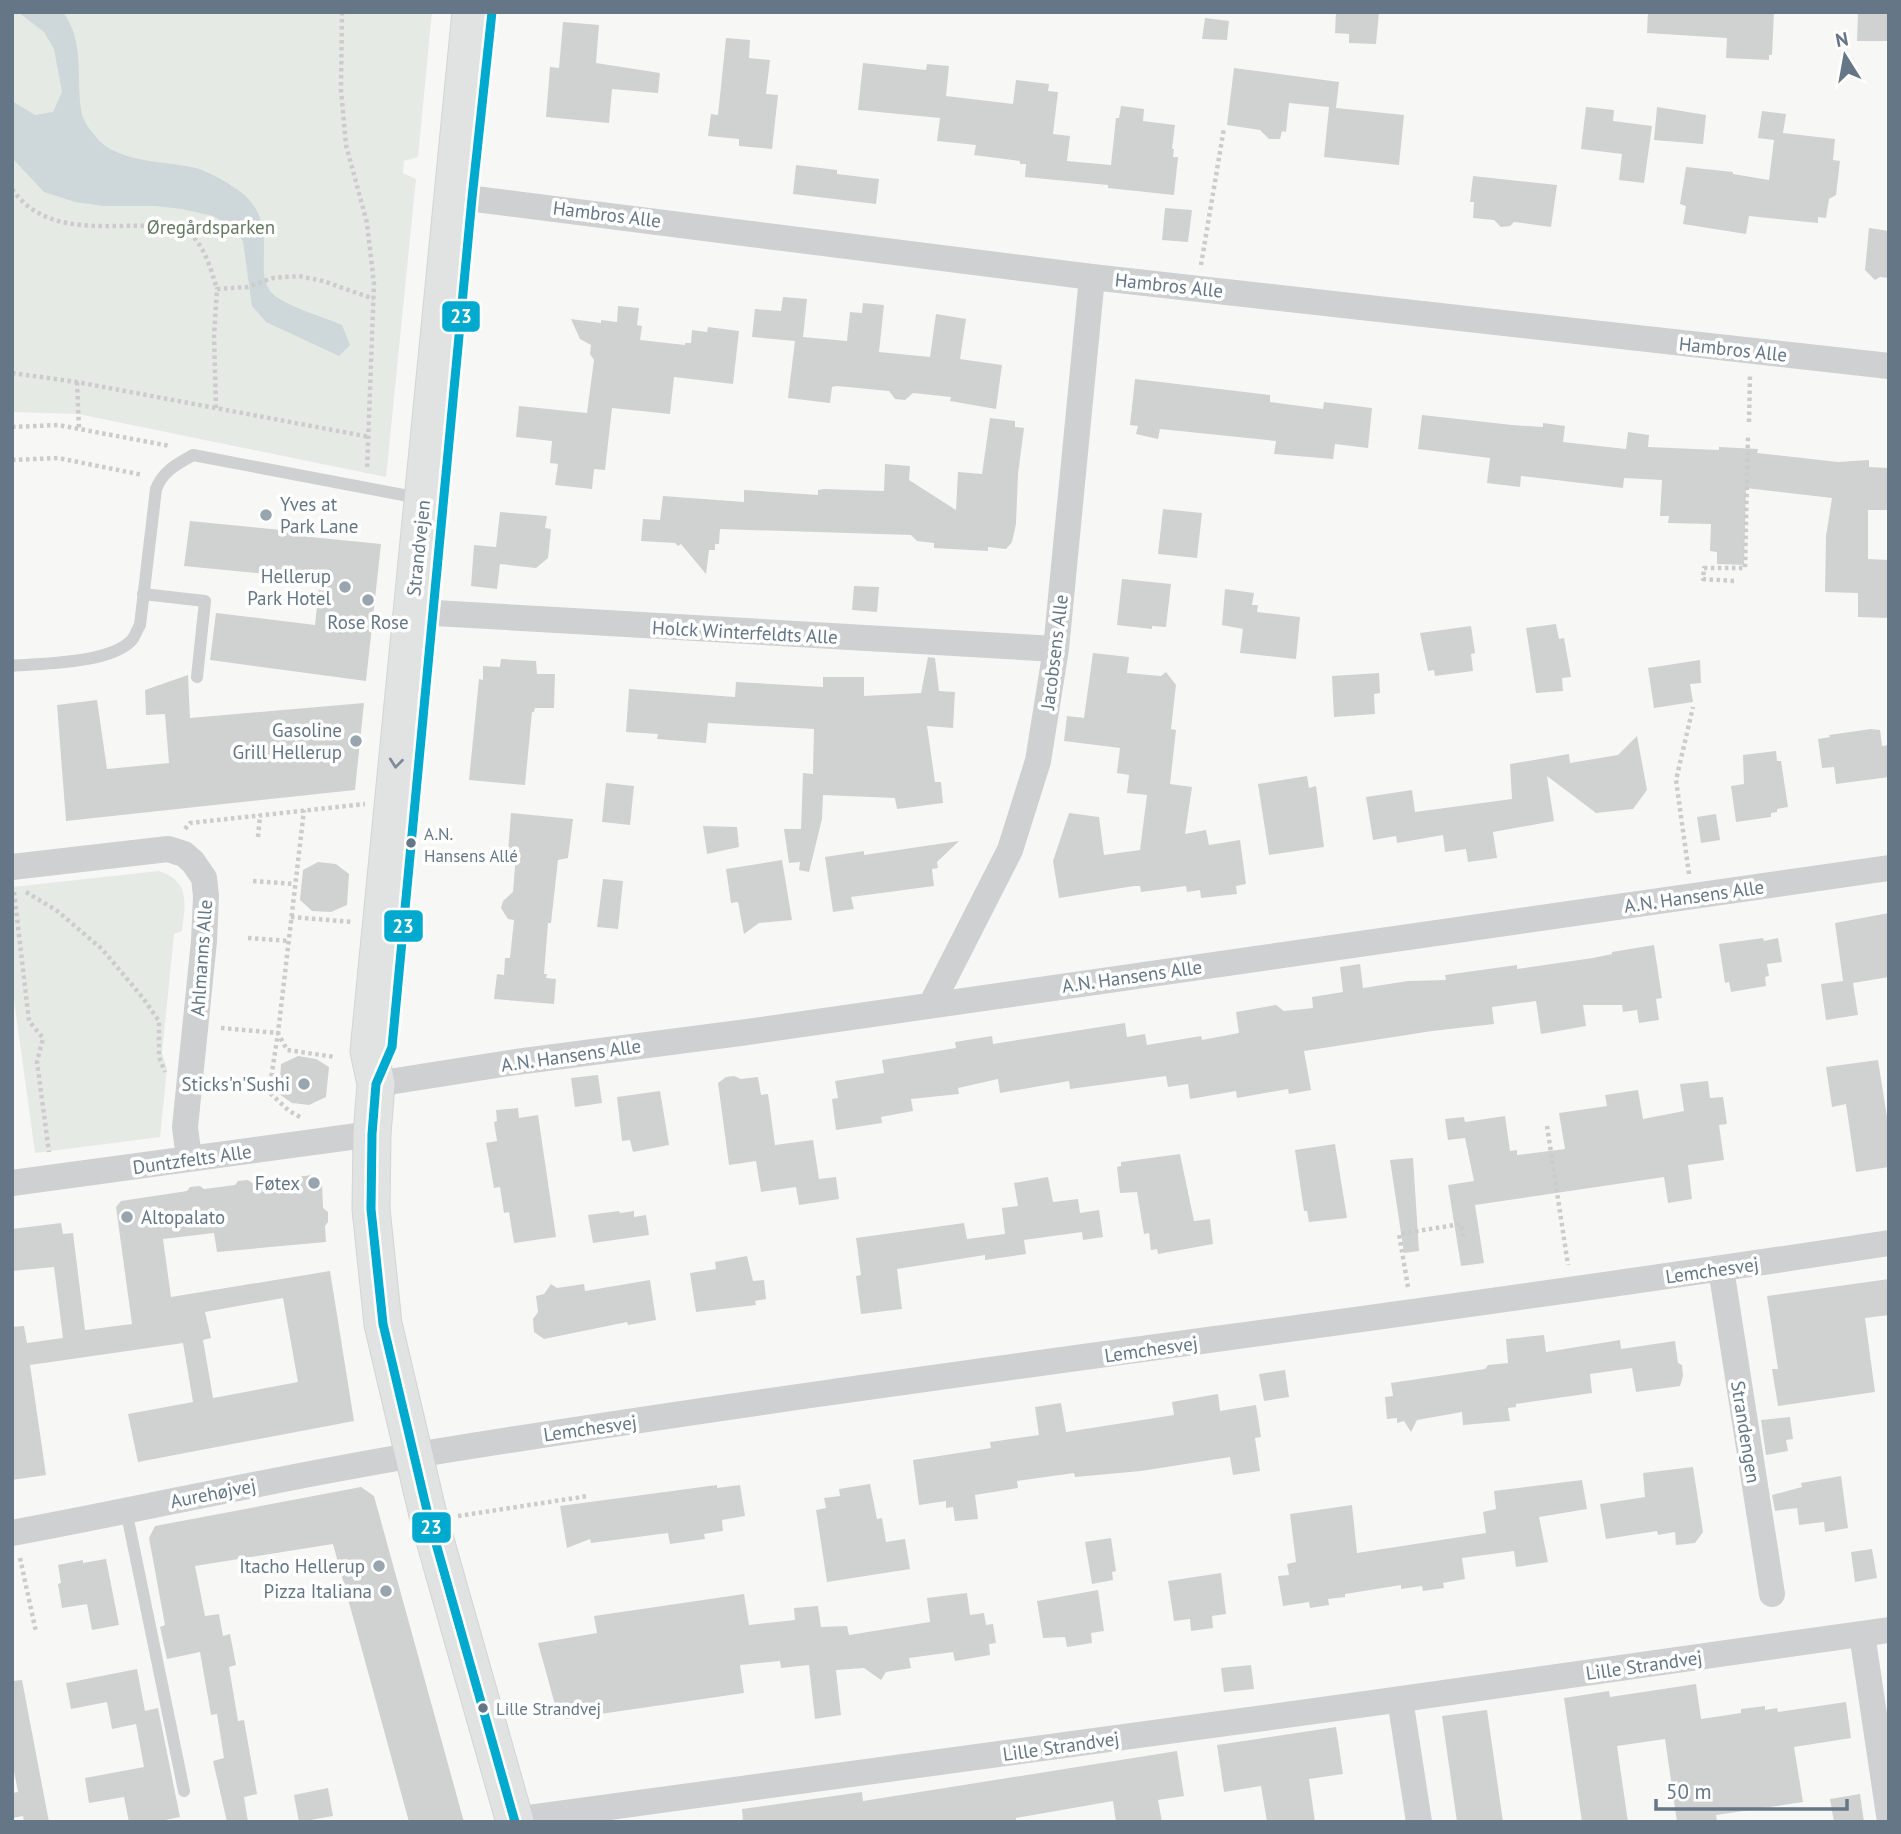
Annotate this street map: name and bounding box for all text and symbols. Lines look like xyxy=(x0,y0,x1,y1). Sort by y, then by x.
north arrow xyxy=(1810,21,1880,91)
text: N xyxy=(1833,26,1850,52)
street label: Hambros Alle xyxy=(552,195,662,233)
park label: Øregårdsparken xyxy=(147,215,275,239)
street label: Hambros Alle xyxy=(1114,267,1224,303)
line badge: 23 xyxy=(441,300,481,333)
text: 23 xyxy=(450,304,472,328)
street label: Hambros Alle xyxy=(1678,331,1788,367)
place label: Yves at Park Lane xyxy=(280,492,358,538)
street label: Strandvejen xyxy=(401,499,435,597)
marker: Yves at Park Lane xyxy=(258,507,274,523)
place label: Hellerup Park Hotel xyxy=(247,564,331,610)
marker: Hellerup Park Hotel xyxy=(337,579,353,595)
marker: Rose Rose xyxy=(360,592,376,608)
street label: Jacobsens Alle xyxy=(1035,593,1073,712)
place label: Rose Rose xyxy=(327,610,409,634)
street label: Holck Winterfeldts Alle xyxy=(652,615,838,649)
place label: Gasoline Grill Hellerup xyxy=(233,718,342,764)
marker: Gasoline Grill Hellerup xyxy=(348,733,364,749)
one-way arrow xyxy=(389,757,404,769)
place label: A.N. Hansens Allé xyxy=(424,823,518,867)
marker: A.N. Hansens Allé xyxy=(404,836,418,850)
street label: A.N. Hansens Alle xyxy=(1622,874,1766,918)
street label: Ahlmanns Alle xyxy=(185,899,217,1017)
line badge: 23 xyxy=(383,909,424,943)
text: 23 xyxy=(392,914,414,938)
street label: A.N. Hansens Alle xyxy=(1060,954,1204,998)
street label: A.N. Hansens Alle xyxy=(499,1033,643,1077)
place label: Sticks'n'Sushi xyxy=(181,1072,290,1096)
marker: Sticks'n'Sushi xyxy=(296,1076,312,1092)
street label: Duntzfelts Alle xyxy=(131,1139,253,1179)
place label: Føtex xyxy=(255,1171,300,1195)
marker: Føtex xyxy=(306,1175,322,1191)
place label: Altopalato xyxy=(141,1205,225,1229)
marker: Altopalato xyxy=(119,1209,135,1225)
street label: Lemchesvej xyxy=(1664,1252,1760,1288)
street label: Lemchesvej xyxy=(1103,1331,1199,1367)
street label: Strandengen xyxy=(1726,1379,1766,1485)
street label: Lemchesvej xyxy=(542,1410,638,1446)
street label: Aurehøjvej xyxy=(168,1473,258,1513)
line badge: 23 xyxy=(411,1511,452,1544)
text: 23 xyxy=(420,1515,442,1539)
place label: Itacho Hellerup xyxy=(239,1554,365,1578)
marker: Itacho Hellerup xyxy=(371,1558,387,1574)
place label: Pizza Italiana xyxy=(264,1579,372,1603)
marker: Pizza Italiana xyxy=(378,1583,394,1599)
street label: Lille Strandvej xyxy=(1584,1645,1704,1685)
place label: Lille Strandvej xyxy=(496,1698,601,1720)
marker: Lille Strandvej xyxy=(476,1701,490,1715)
street label: Lille Strandvej xyxy=(1001,1726,1121,1766)
scale bar xyxy=(1656,1768,1847,1812)
text: 50 m xyxy=(1666,1778,1712,1805)

